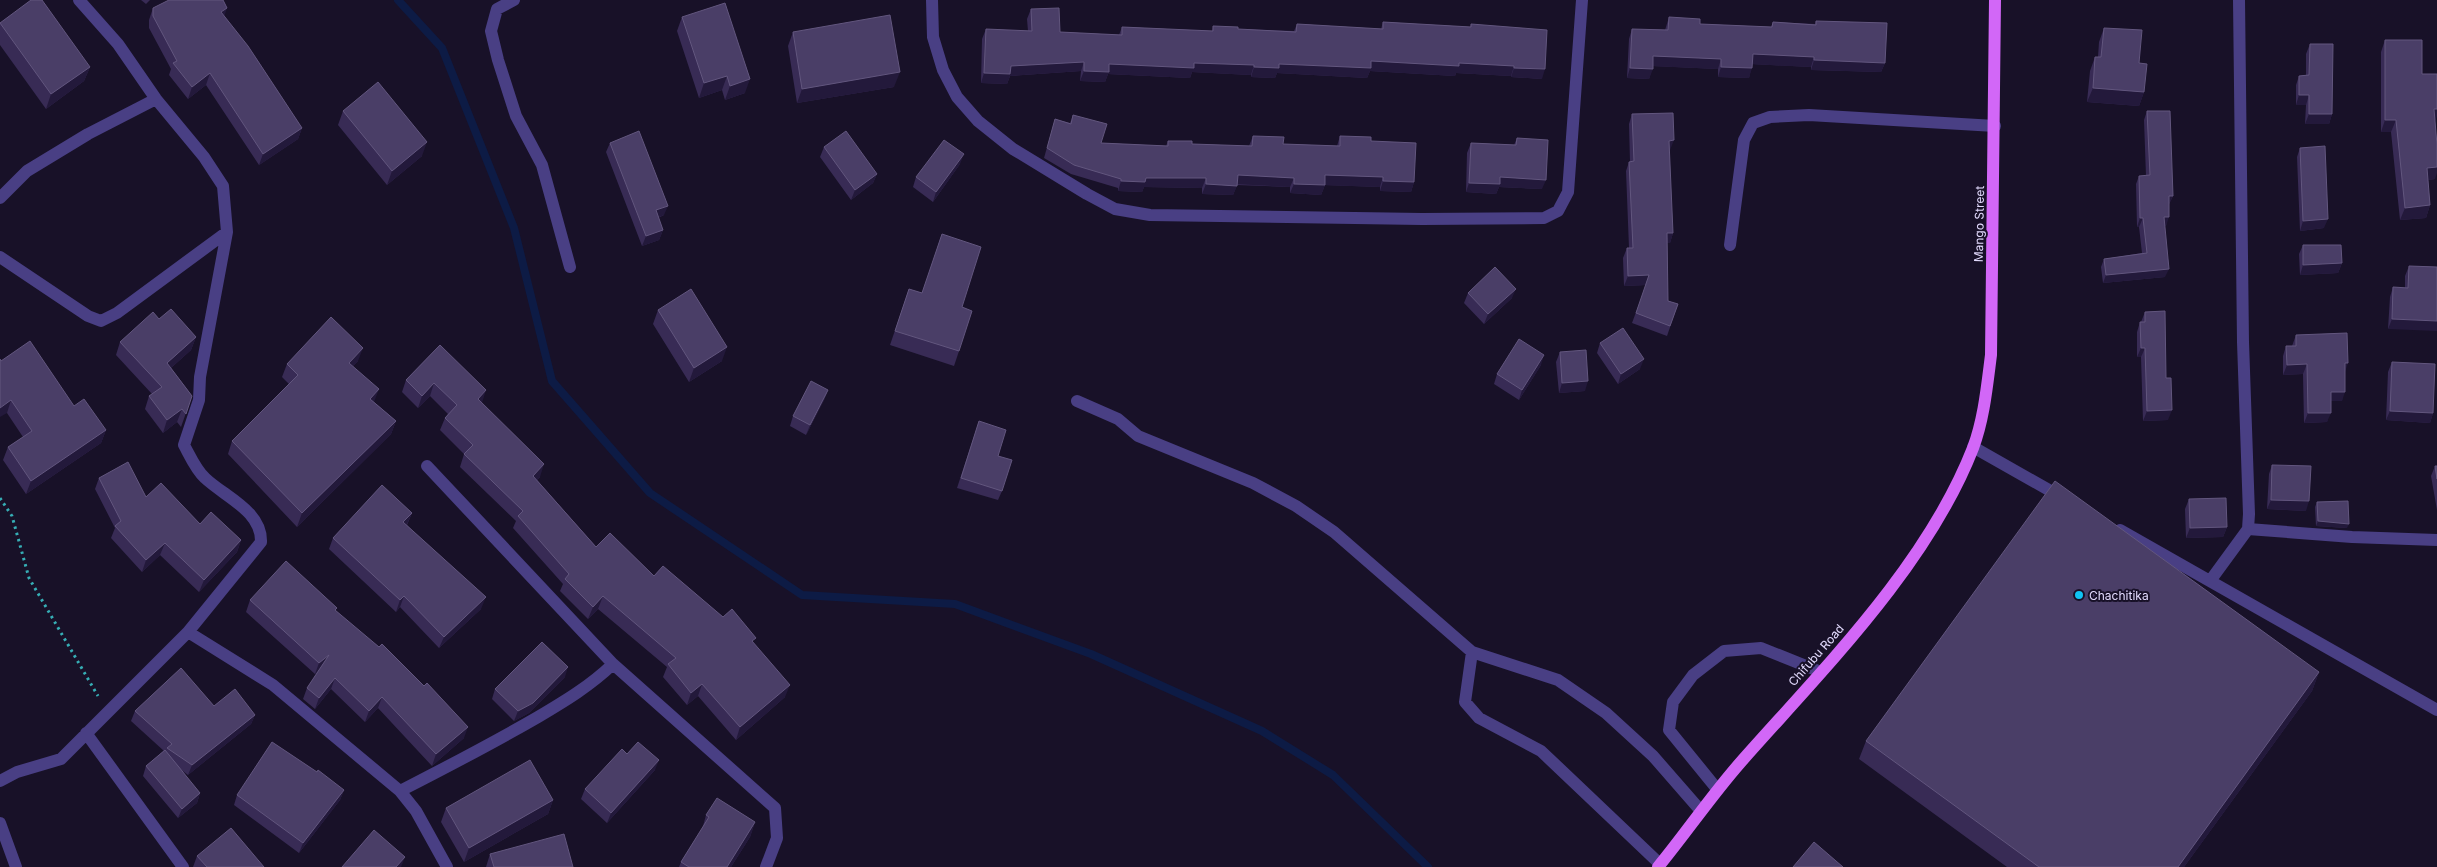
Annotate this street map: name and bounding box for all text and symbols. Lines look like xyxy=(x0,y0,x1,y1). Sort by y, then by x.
street label: Mango Street xyxy=(1971,186,1987,262)
place label: Chachitika xyxy=(2089,588,2149,603)
marker: Chachitika xyxy=(2073,589,2085,601)
street label: Chifubu Road xyxy=(1785,621,1847,689)

